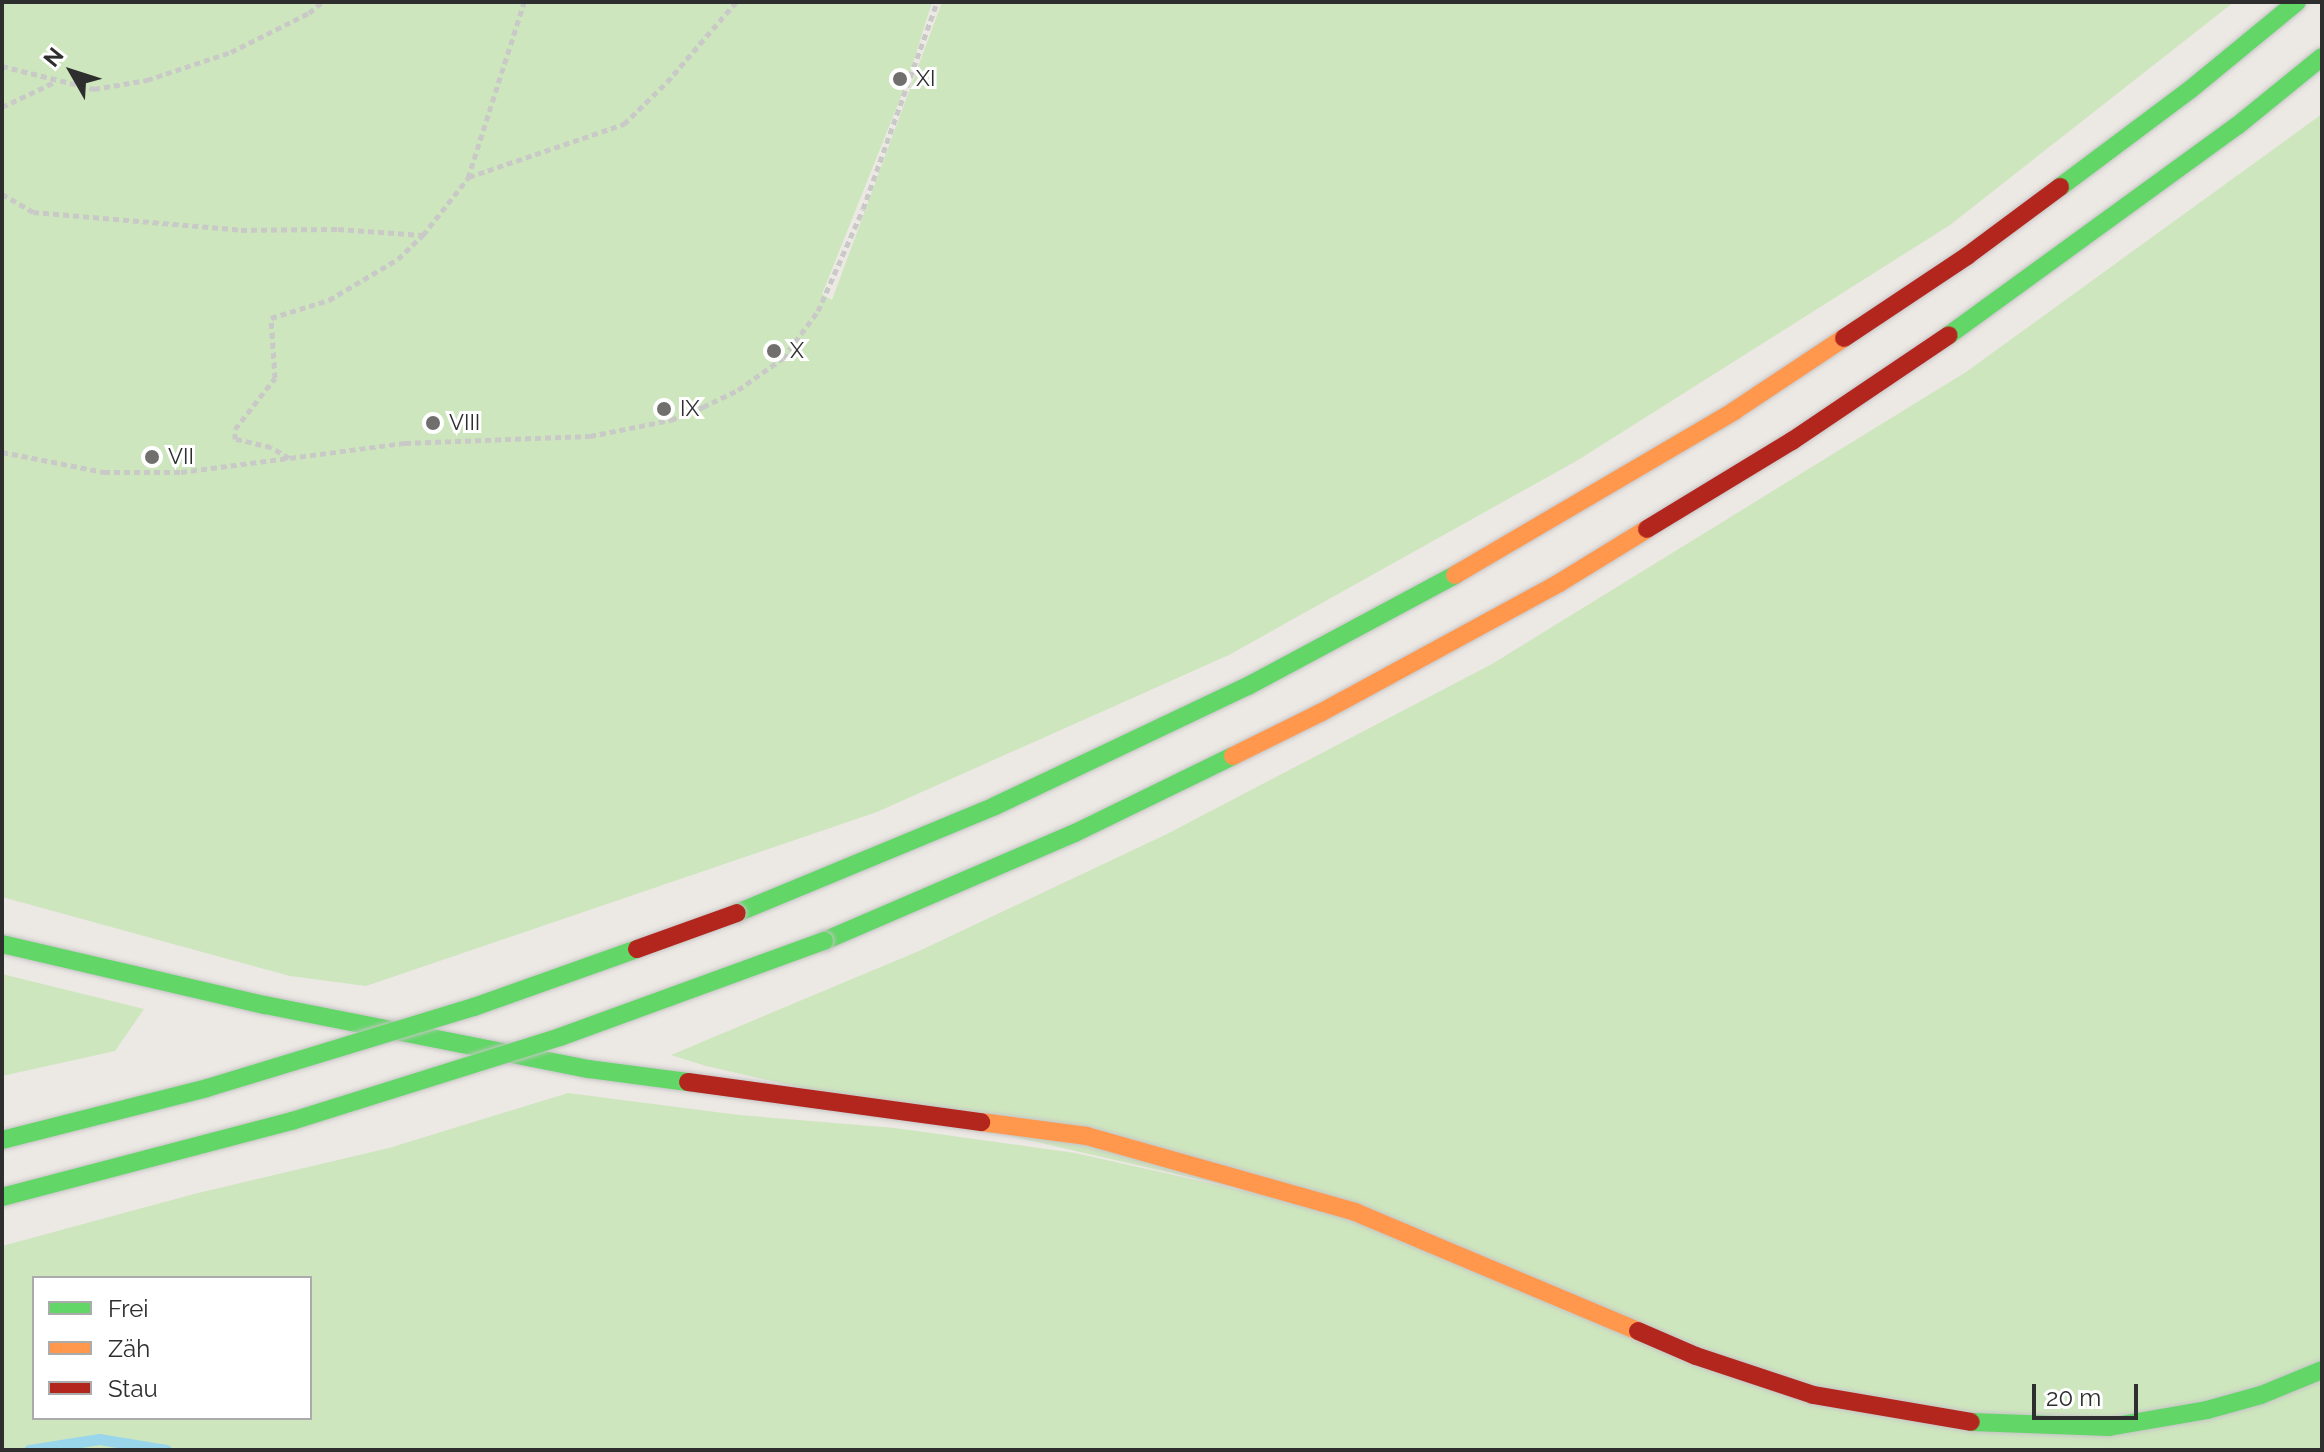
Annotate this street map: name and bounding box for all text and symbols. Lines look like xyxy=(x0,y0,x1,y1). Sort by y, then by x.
north arrow xyxy=(32,32,112,112)
text: N xyxy=(38,42,69,72)
place label: XI xyxy=(916,66,935,92)
marker: XI xyxy=(891,70,909,88)
place label: X xyxy=(790,338,804,364)
marker: X xyxy=(765,342,783,360)
place label: IX xyxy=(680,396,699,422)
marker: IX xyxy=(655,400,673,418)
place label: VIII xyxy=(449,410,480,436)
marker: VIII xyxy=(424,414,442,432)
place label: VII xyxy=(168,444,194,470)
marker: VII xyxy=(143,448,161,466)
legend xyxy=(32,1276,312,1420)
text: Frei xyxy=(108,1294,149,1323)
text: Zäh xyxy=(108,1334,150,1363)
scale bar xyxy=(2036,1368,2142,1418)
text: Stau xyxy=(108,1374,158,1403)
text: 20 m xyxy=(2046,1383,2101,1412)

